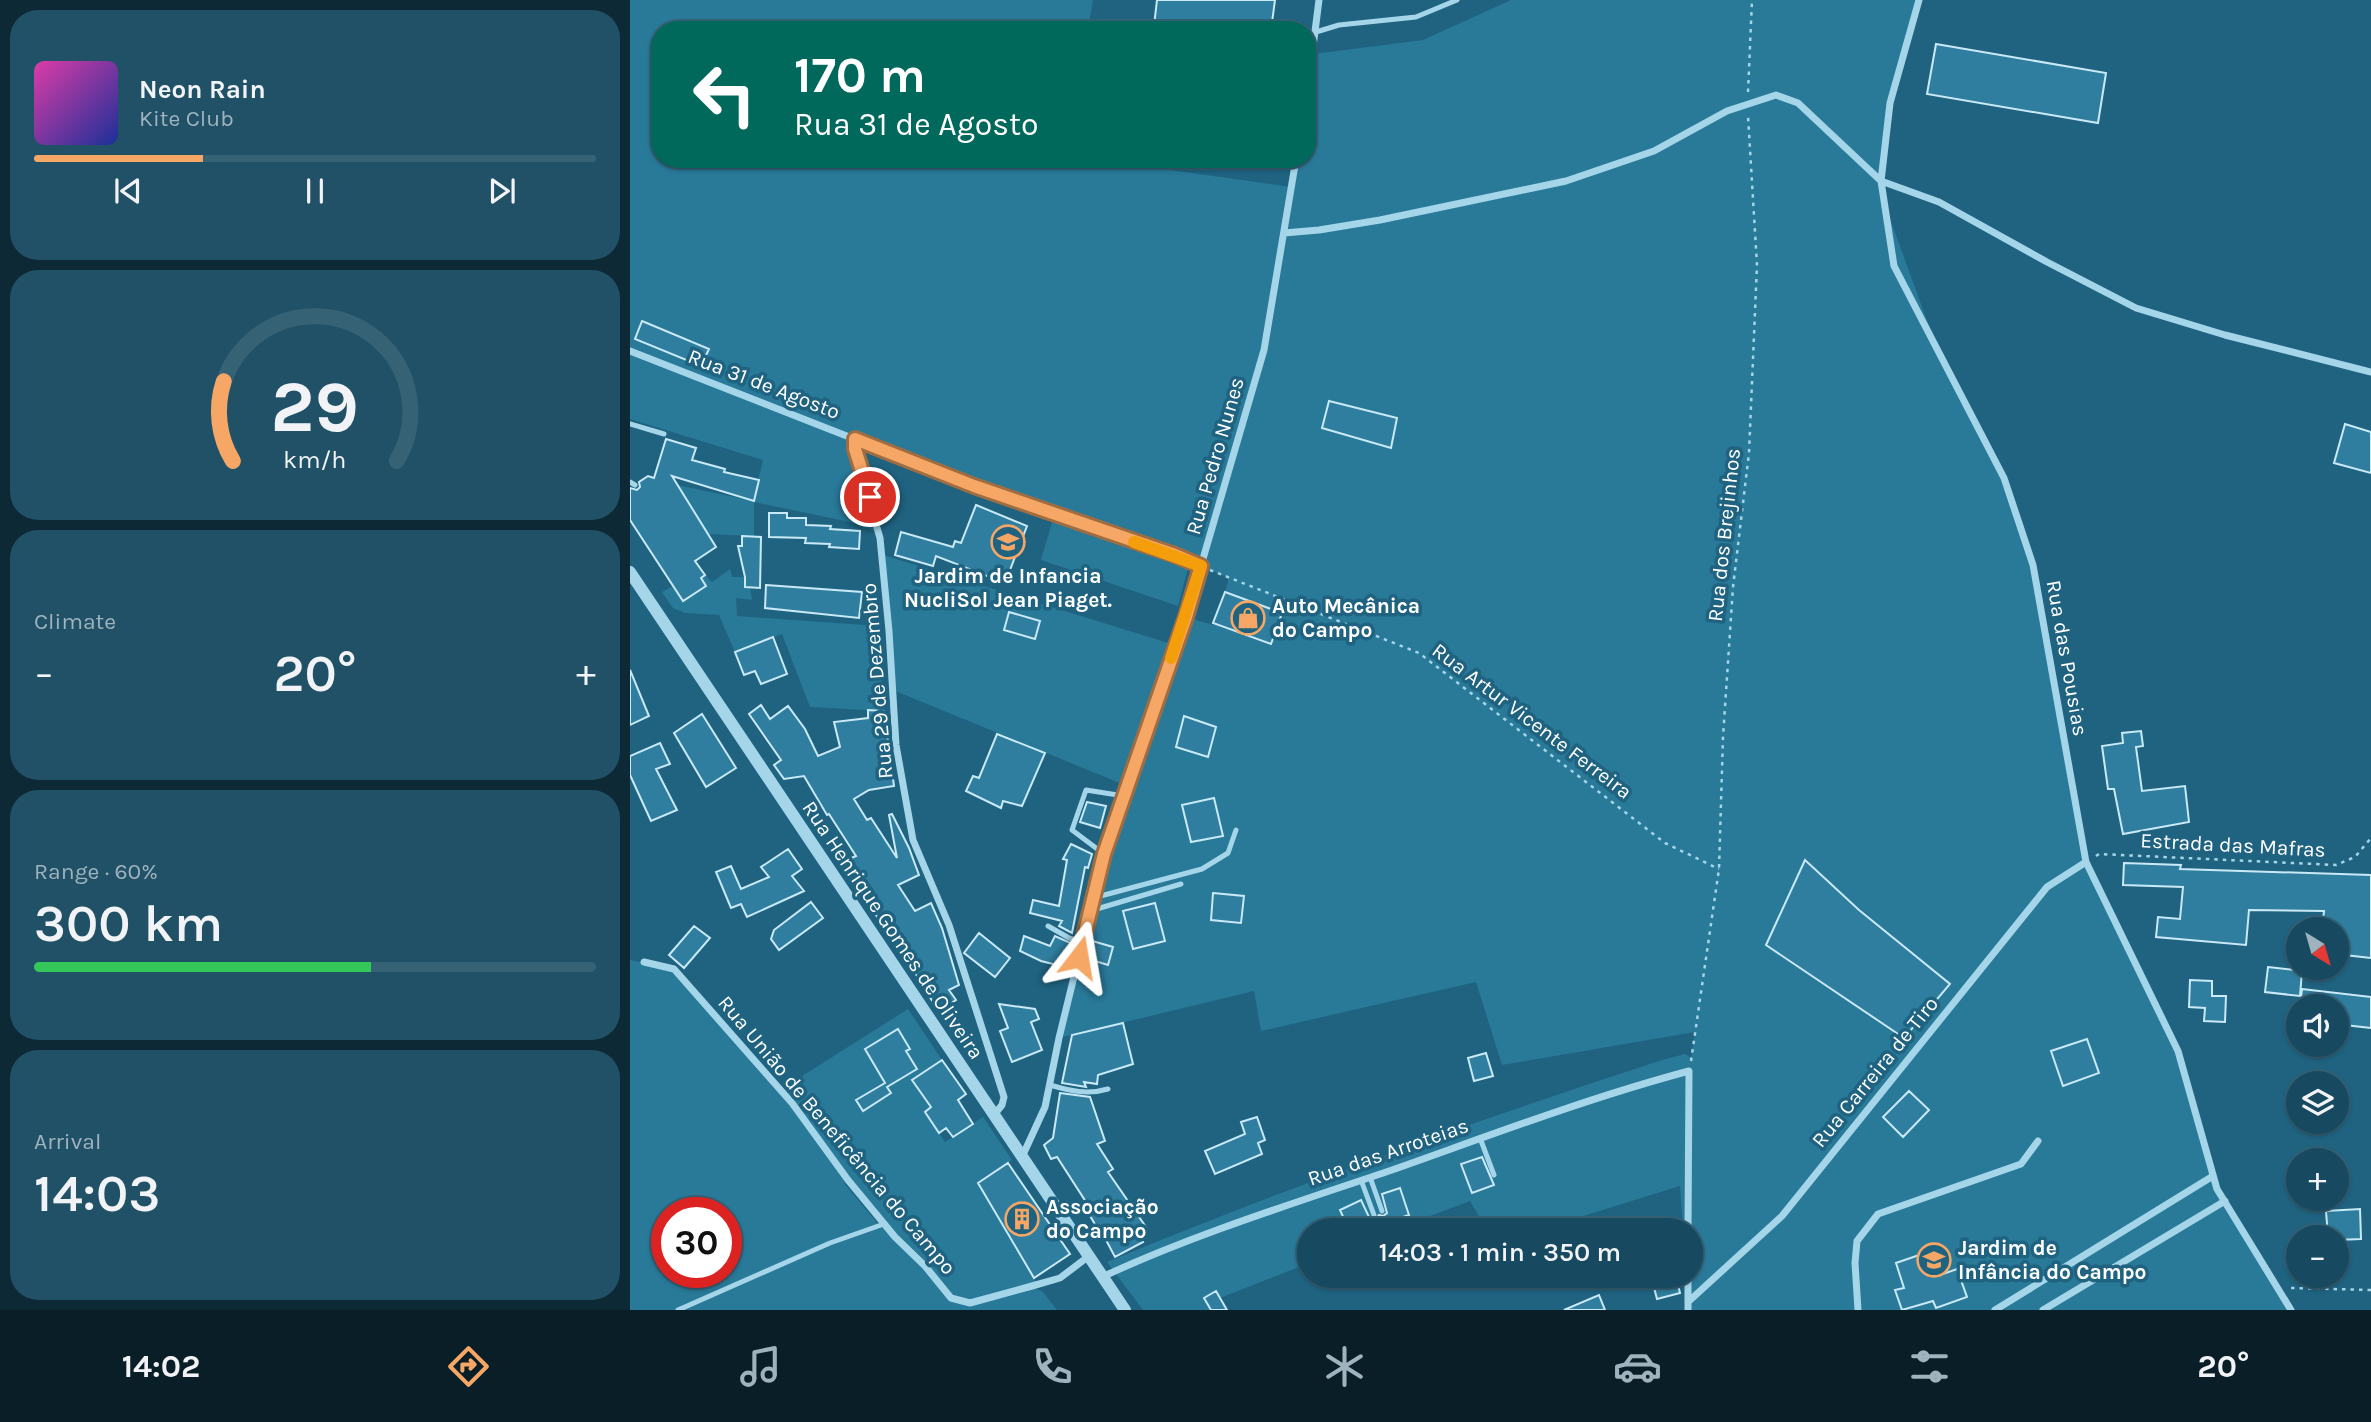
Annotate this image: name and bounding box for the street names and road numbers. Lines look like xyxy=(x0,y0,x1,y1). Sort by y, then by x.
street label: Rua 31 de Agosto xyxy=(685,344,843,424)
street label: Rua Pedro Nunes xyxy=(1181,375,1249,537)
street label: Rua dos Brejinhos xyxy=(1703,447,1745,623)
street label: Rua das Pousias xyxy=(2041,578,2093,738)
street label: Rua 29 de Dezembro xyxy=(856,582,898,780)
street label: Rua Artur Vicente Ferreira xyxy=(1428,638,1636,804)
street label: Rua Henrique Gomes de Oliveira xyxy=(797,796,989,1064)
street label: Estrada das Mafras xyxy=(2140,828,2326,862)
street label: Rua União de Beneficência do Campo xyxy=(713,991,961,1279)
street label: Rua Carreira de Tiro xyxy=(1807,992,1943,1152)
street label: Rua das Arroteias xyxy=(1304,1113,1472,1191)

